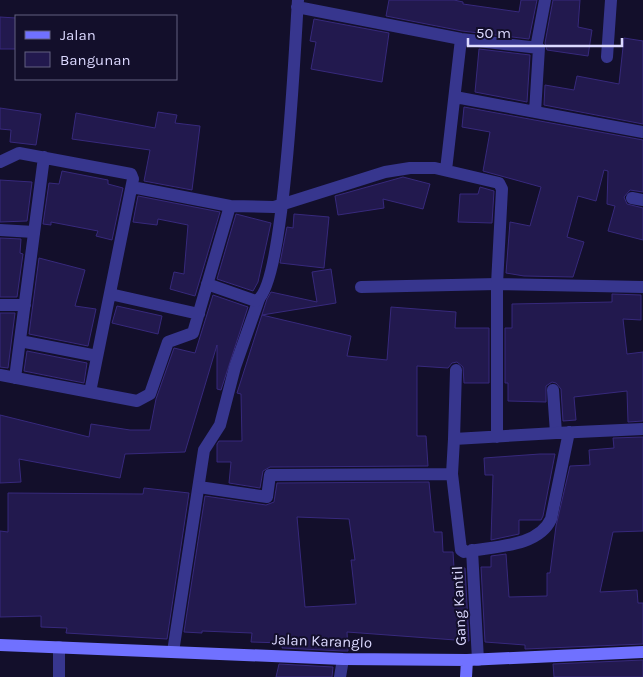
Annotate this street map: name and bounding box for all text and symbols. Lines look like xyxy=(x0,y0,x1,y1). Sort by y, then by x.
legend xyxy=(15,15,178,80)
scale bar xyxy=(468,15,622,47)
text: 50 m xyxy=(476,24,511,42)
text: Jalan xyxy=(60,26,96,44)
text: Bangunan xyxy=(60,51,131,69)
street label: Gang Kantil xyxy=(448,566,470,646)
street label: Jalan Karanglo xyxy=(272,630,372,652)

